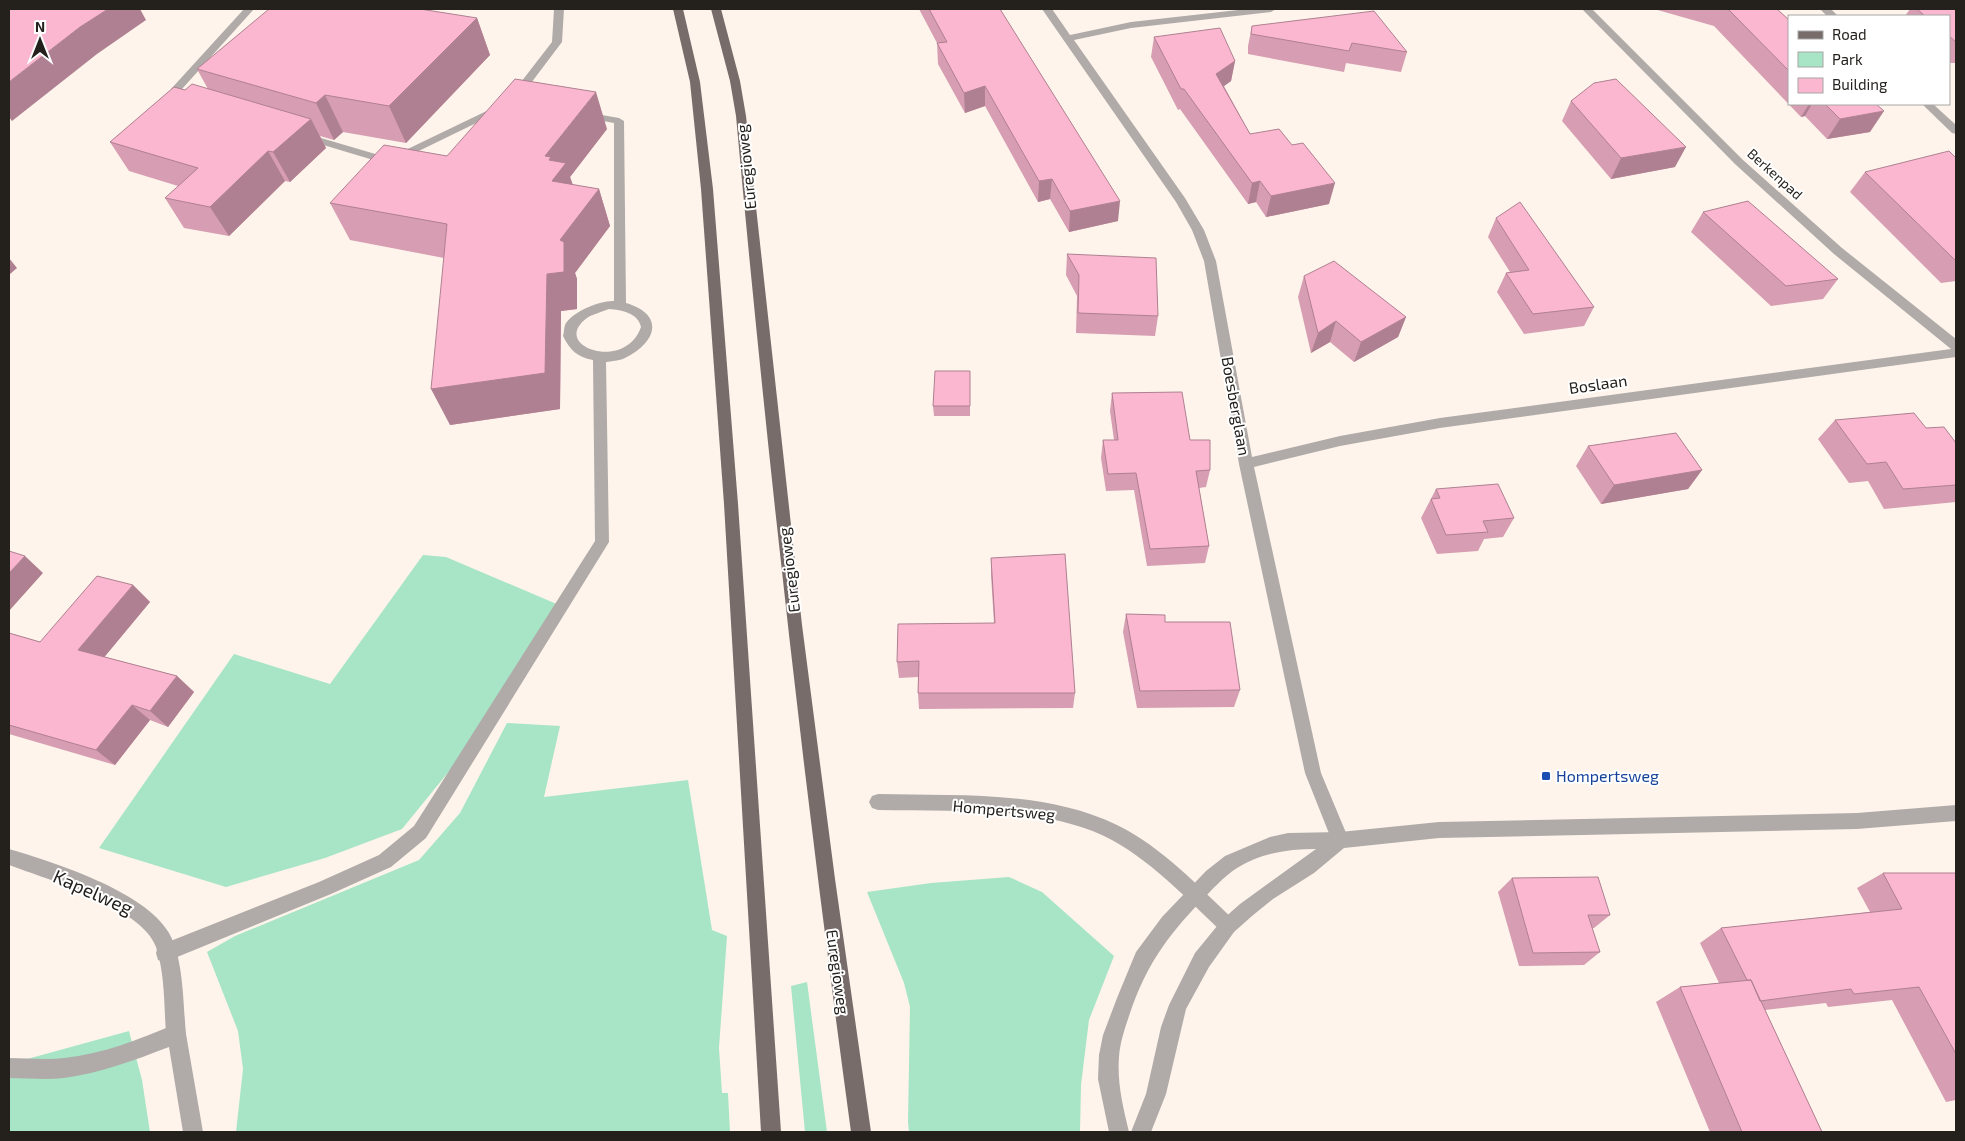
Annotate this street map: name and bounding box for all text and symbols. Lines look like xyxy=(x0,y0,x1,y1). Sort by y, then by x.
north arrow xyxy=(15,15,65,65)
legend xyxy=(1788,15,1950,105)
text: N xyxy=(35,18,45,35)
text: Road xyxy=(1832,25,1867,43)
text: Park xyxy=(1832,50,1863,68)
text: Building xyxy=(1832,75,1888,93)
street label: Euregioweg xyxy=(732,123,759,211)
street label: Berkenpad xyxy=(1744,144,1806,203)
street label: Boesberglaan xyxy=(1218,355,1255,457)
street label: Boslaan xyxy=(1568,370,1628,397)
street label: Euregioweg xyxy=(774,526,803,614)
place label: Hompertsweg xyxy=(1556,766,1659,785)
marker: Hompertsweg xyxy=(1540,770,1552,782)
street label: Hompertsweg xyxy=(952,796,1056,823)
street label: Kapelweg xyxy=(50,864,137,919)
street label: Euregioweg xyxy=(823,928,854,1016)

